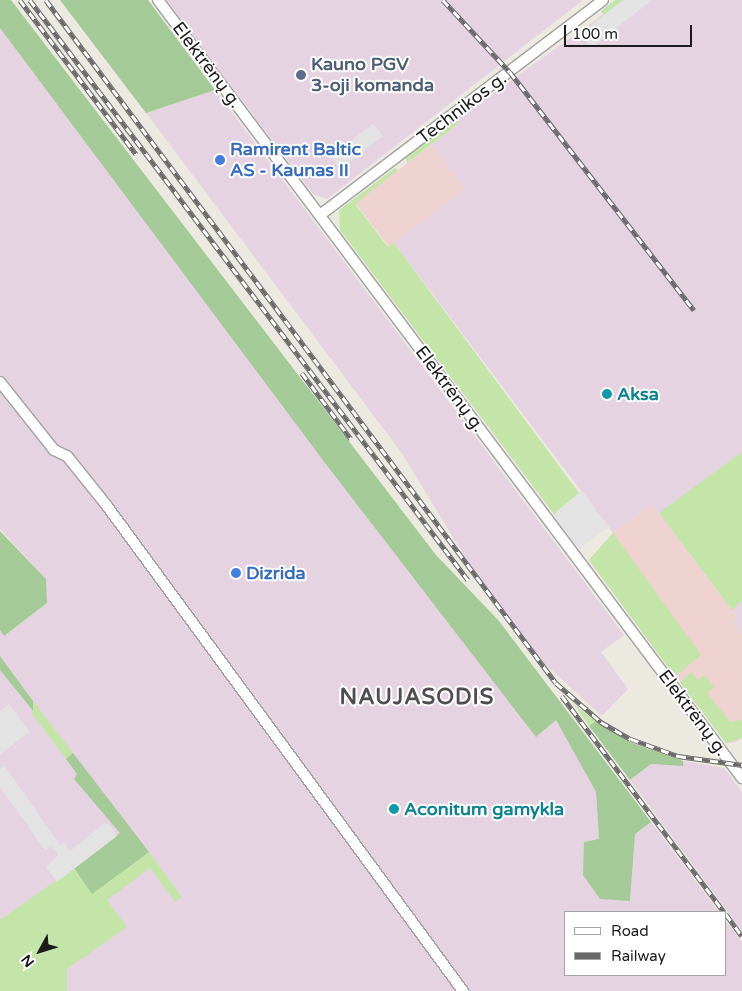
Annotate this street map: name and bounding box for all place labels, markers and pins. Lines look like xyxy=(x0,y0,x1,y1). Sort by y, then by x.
place label: Kauno PGV 3-oji komanda xyxy=(311,54,434,96)
marker: Kauno PGV 3-oji komanda xyxy=(295,69,307,81)
place label: Ramirent Baltic AS - Kaunas II xyxy=(230,139,361,182)
marker: Ramirent Baltic AS - Kaunas II xyxy=(214,154,226,166)
place label: Aksa xyxy=(617,383,659,405)
marker: Aksa xyxy=(601,388,613,400)
place label: Dizrida xyxy=(246,562,306,584)
marker: Dizrida xyxy=(230,567,242,579)
place label: Aconitum gamykla xyxy=(404,798,564,820)
marker: Aconitum gamykla xyxy=(388,803,400,815)

